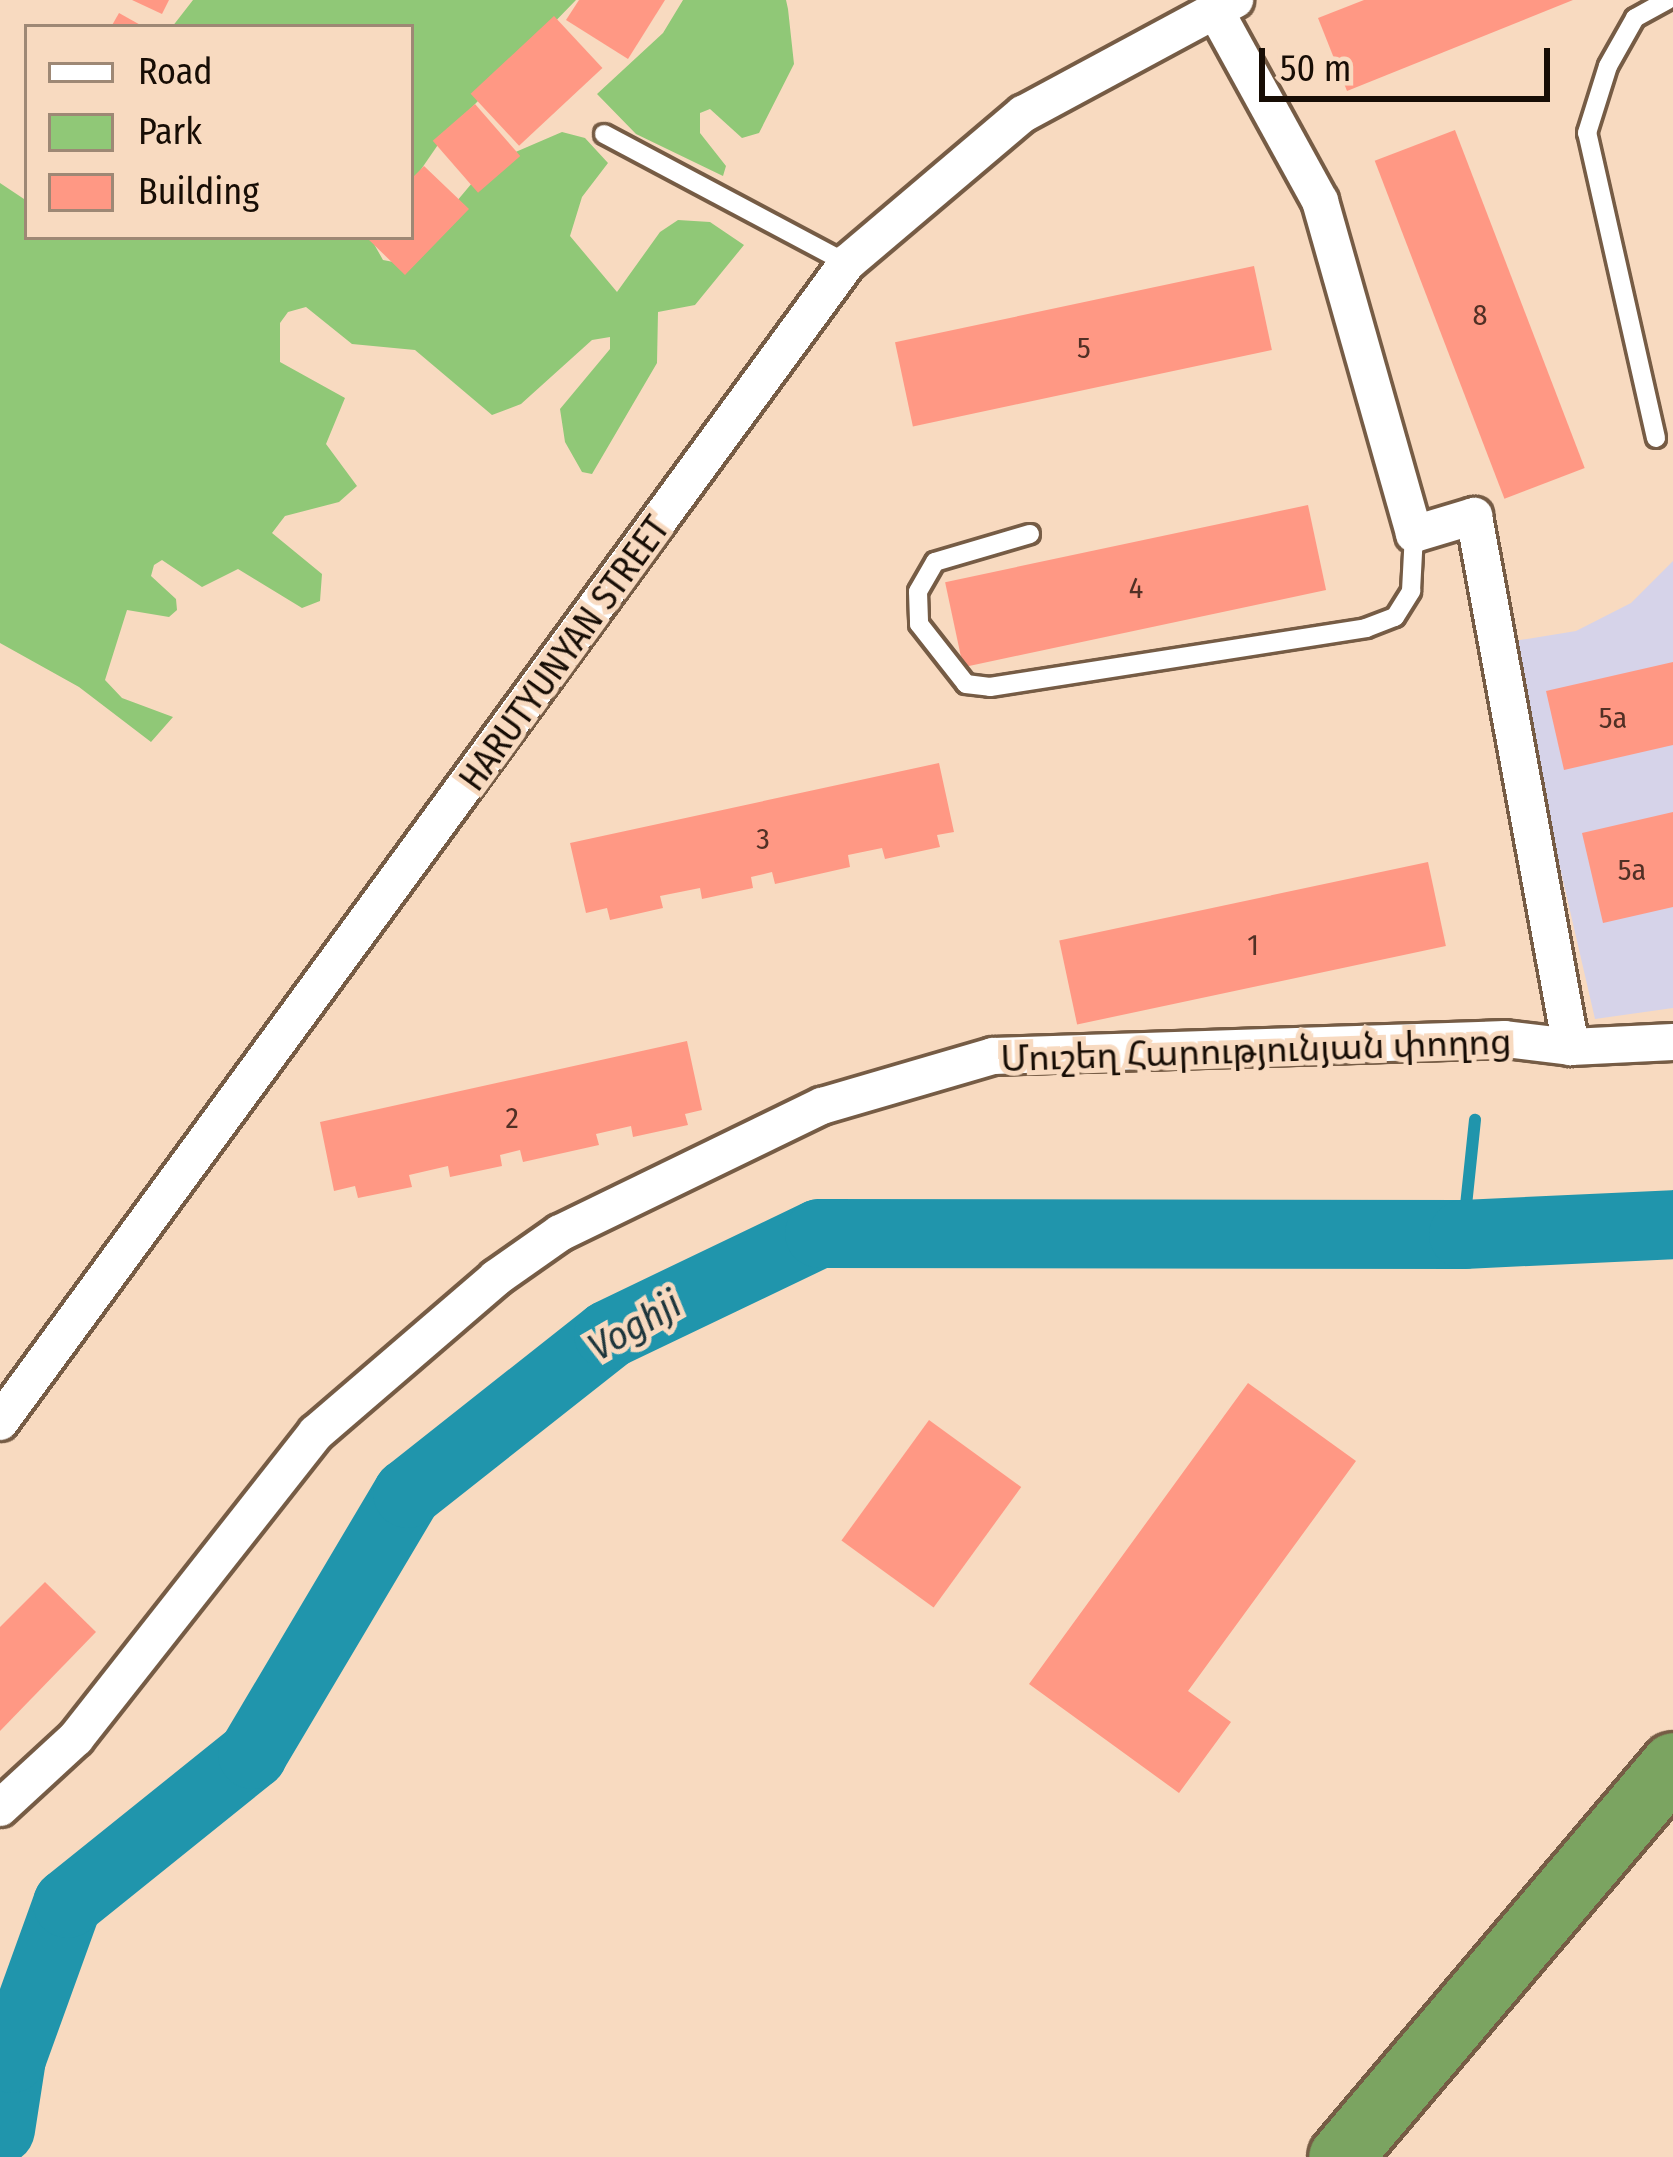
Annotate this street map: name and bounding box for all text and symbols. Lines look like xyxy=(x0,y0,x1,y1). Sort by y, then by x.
legend xyxy=(24,24,414,240)
scale bar xyxy=(1265,24,1556,98)
text: 50 m xyxy=(1280,47,1351,91)
text: Road xyxy=(138,50,213,94)
text: Park xyxy=(138,110,202,154)
text: Building xyxy=(138,170,259,214)
house number: 8 xyxy=(1473,297,1487,333)
house number: 5 xyxy=(1077,330,1091,366)
street label: HARUTYUNYAN STREET xyxy=(451,509,679,799)
house number: 4 xyxy=(1129,570,1143,606)
house number: 5a xyxy=(1599,700,1627,736)
house number: 3 xyxy=(756,821,770,857)
house number: 5a xyxy=(1618,852,1646,888)
house number: 1 xyxy=(1247,927,1259,963)
street label: Մուշեղ Հարությունյան փողոց xyxy=(1000,1020,1512,1082)
house number: 2 xyxy=(505,1100,519,1136)
water label: Voghji xyxy=(580,1281,690,1371)

